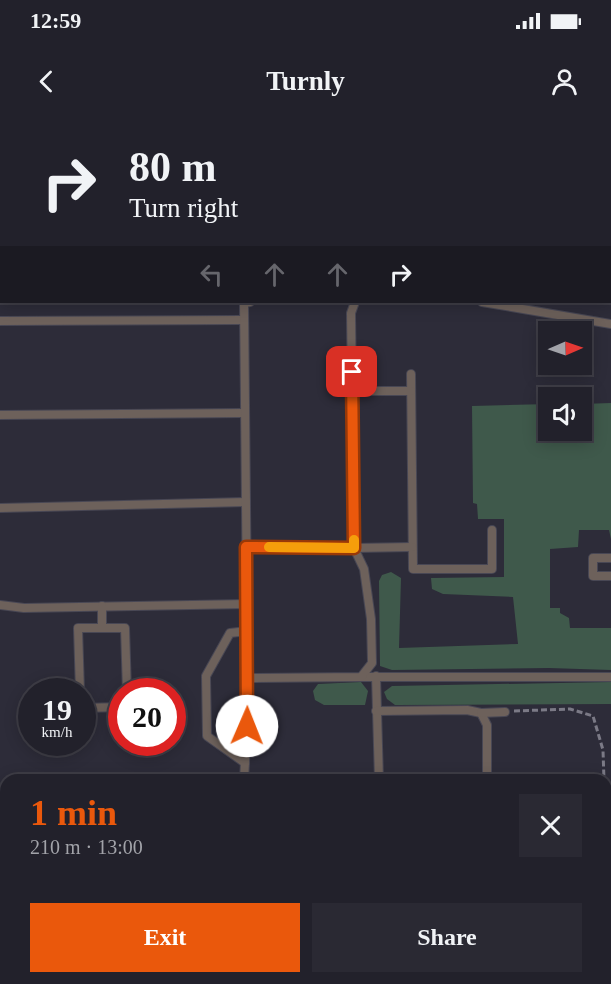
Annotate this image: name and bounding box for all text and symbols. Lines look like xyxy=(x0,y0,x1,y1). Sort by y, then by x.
text: 12:59 xyxy=(30,8,81,33)
icon: back xyxy=(30,65,63,98)
icon: person xyxy=(548,65,581,98)
text: Turnly xyxy=(266,66,345,96)
icon: right xyxy=(30,144,108,222)
text: 80 m xyxy=(129,144,217,190)
text: Turn right xyxy=(129,193,238,223)
icon: left xyxy=(195,258,228,291)
icon: ahead xyxy=(258,258,291,291)
icon: ahead xyxy=(321,258,354,291)
icon: right xyxy=(384,258,417,291)
north arrow xyxy=(538,321,592,375)
map controls xyxy=(538,321,592,441)
pin xyxy=(326,346,377,397)
icon: arrive xyxy=(335,355,368,388)
button: sound xyxy=(538,387,592,441)
speed limit sign: 20 xyxy=(108,678,186,756)
text: 19 xyxy=(42,693,72,726)
position arrow xyxy=(215,694,279,758)
text: km/h xyxy=(42,724,72,740)
text: 1 min xyxy=(30,793,117,833)
button: close xyxy=(519,794,582,857)
text: 210 m · 13:00 xyxy=(30,836,143,858)
button: Exit xyxy=(30,903,300,972)
button: Share xyxy=(312,903,582,972)

